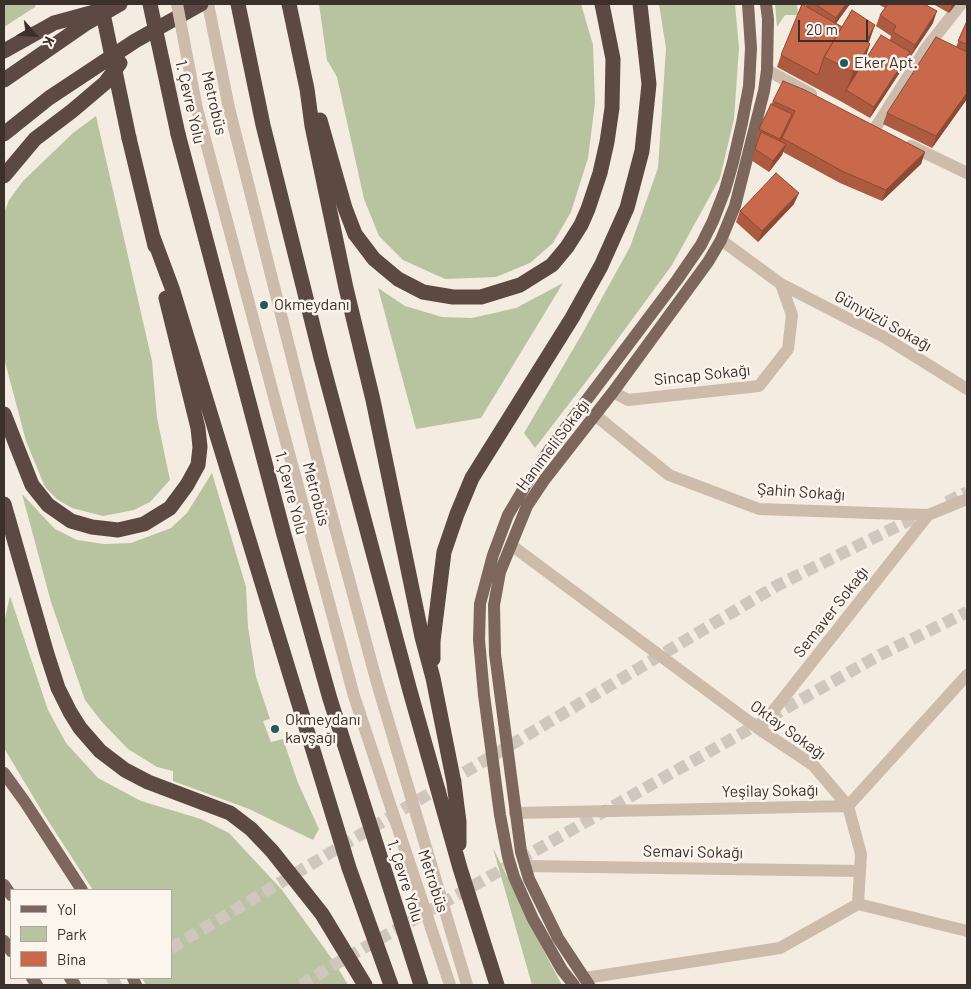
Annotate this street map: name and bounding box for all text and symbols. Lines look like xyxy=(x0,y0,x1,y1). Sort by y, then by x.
north arrow xyxy=(10,10,60,60)
scale bar xyxy=(801,10,871,42)
text: 20 m xyxy=(806,20,838,38)
text: K xyxy=(39,34,58,49)
place label: Eker Apt. xyxy=(854,53,918,73)
marker: Eker Apt. xyxy=(838,57,850,69)
street label: 1. Çevre Yolu xyxy=(171,58,209,146)
street label: Metrobüs xyxy=(197,69,231,137)
street label: Günyüzü Sokağı xyxy=(831,286,935,356)
place label: Okmeydanı xyxy=(274,295,349,315)
marker: Okmeydanı xyxy=(258,299,270,311)
street label: Sincap Sokağı xyxy=(653,360,751,390)
street label: Hanımeli Sokağı xyxy=(512,396,594,494)
street label: 1. Çevre Yolu xyxy=(271,449,311,537)
street label: Metrobüs xyxy=(298,460,334,528)
street label: Şahin Sokağı xyxy=(756,479,846,505)
street label: Semaver Sokağı xyxy=(790,563,872,661)
street label: Oktay Sokağı xyxy=(747,696,829,764)
place label: Okmeydanı kavşağı xyxy=(285,710,360,748)
marker: Okmeydanı kavşağı xyxy=(269,723,281,735)
street label: Yeşilay Sokağı xyxy=(721,781,819,801)
street label: 1. Çevre Yolu xyxy=(383,837,427,925)
street label: Semavi Sokağı xyxy=(643,842,743,862)
street label: Metrobüs xyxy=(414,847,452,915)
legend xyxy=(10,889,172,979)
text: Yol xyxy=(57,900,76,918)
text: Park xyxy=(57,925,86,943)
text: Bina xyxy=(57,950,86,968)

